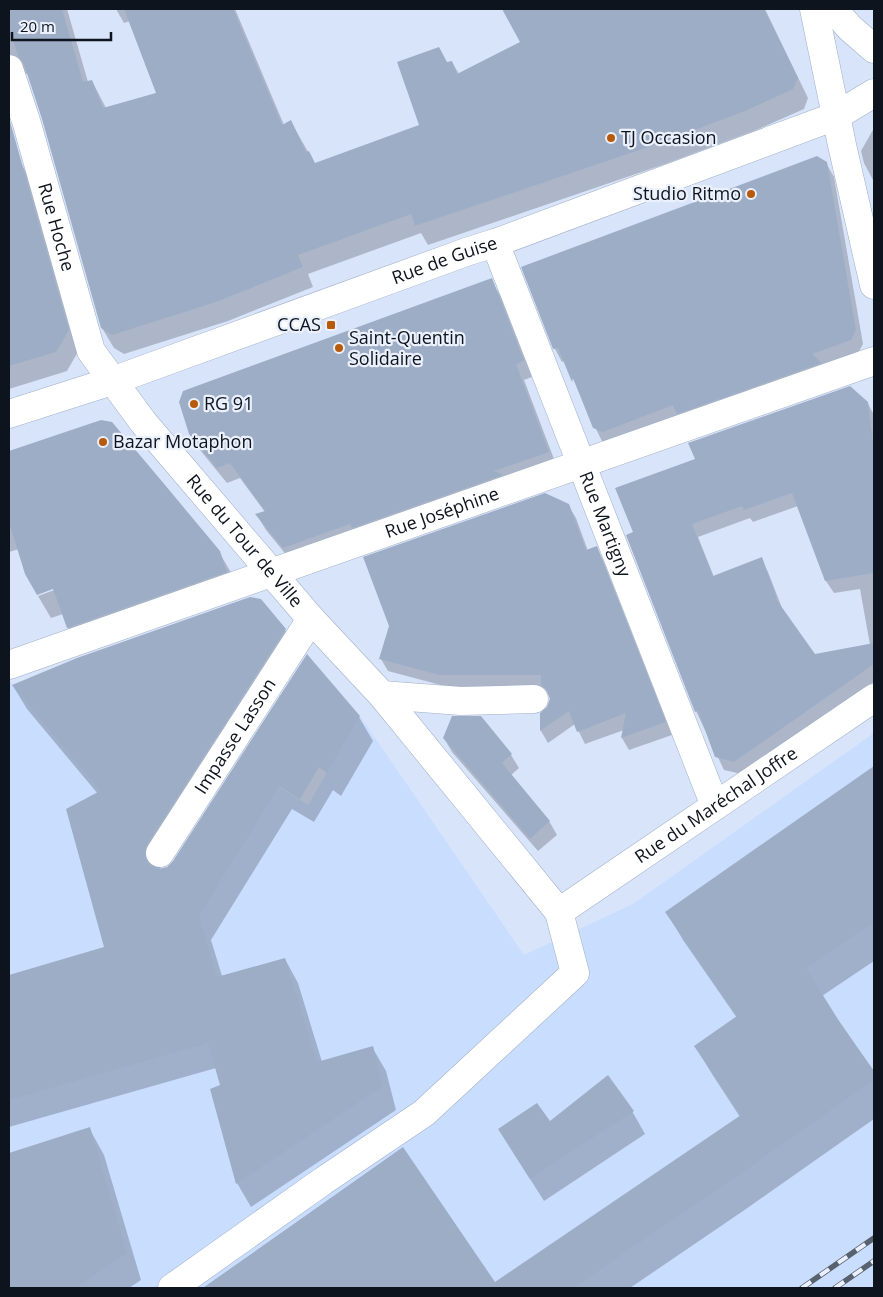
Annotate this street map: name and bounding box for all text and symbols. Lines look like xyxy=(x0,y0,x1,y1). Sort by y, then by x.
scale bar xyxy=(12,10,111,42)
text: 20 m xyxy=(20,16,55,36)
place label: TJ Occasion xyxy=(621,125,717,149)
marker: TJ Occasion xyxy=(605,132,617,144)
street label: Rue Hoche xyxy=(33,180,81,274)
place label: Studio Ritmo xyxy=(633,181,741,205)
marker: Studio Ritmo xyxy=(745,188,757,200)
street label: Rue de Guise xyxy=(388,230,500,289)
place label: CCAS xyxy=(277,312,321,336)
marker: CCAS xyxy=(325,319,337,331)
place label: Saint-Quentin Solidaire xyxy=(349,325,465,370)
marker: Saint-Quentin Solidaire xyxy=(333,342,345,354)
place label: RG 91 xyxy=(204,391,253,415)
marker: RG 91 xyxy=(188,398,200,410)
place label: Bazar Motaphon xyxy=(113,429,252,453)
marker: Bazar Motaphon xyxy=(97,436,109,448)
street label: Rue Martigny xyxy=(574,468,638,581)
street label: Rue du Tour de Ville xyxy=(182,469,309,612)
street label: Rue Joséphine xyxy=(382,481,502,543)
street label: Impasse Lasson xyxy=(188,673,281,798)
street label: Rue du Maréchal Joffre xyxy=(630,741,802,868)

